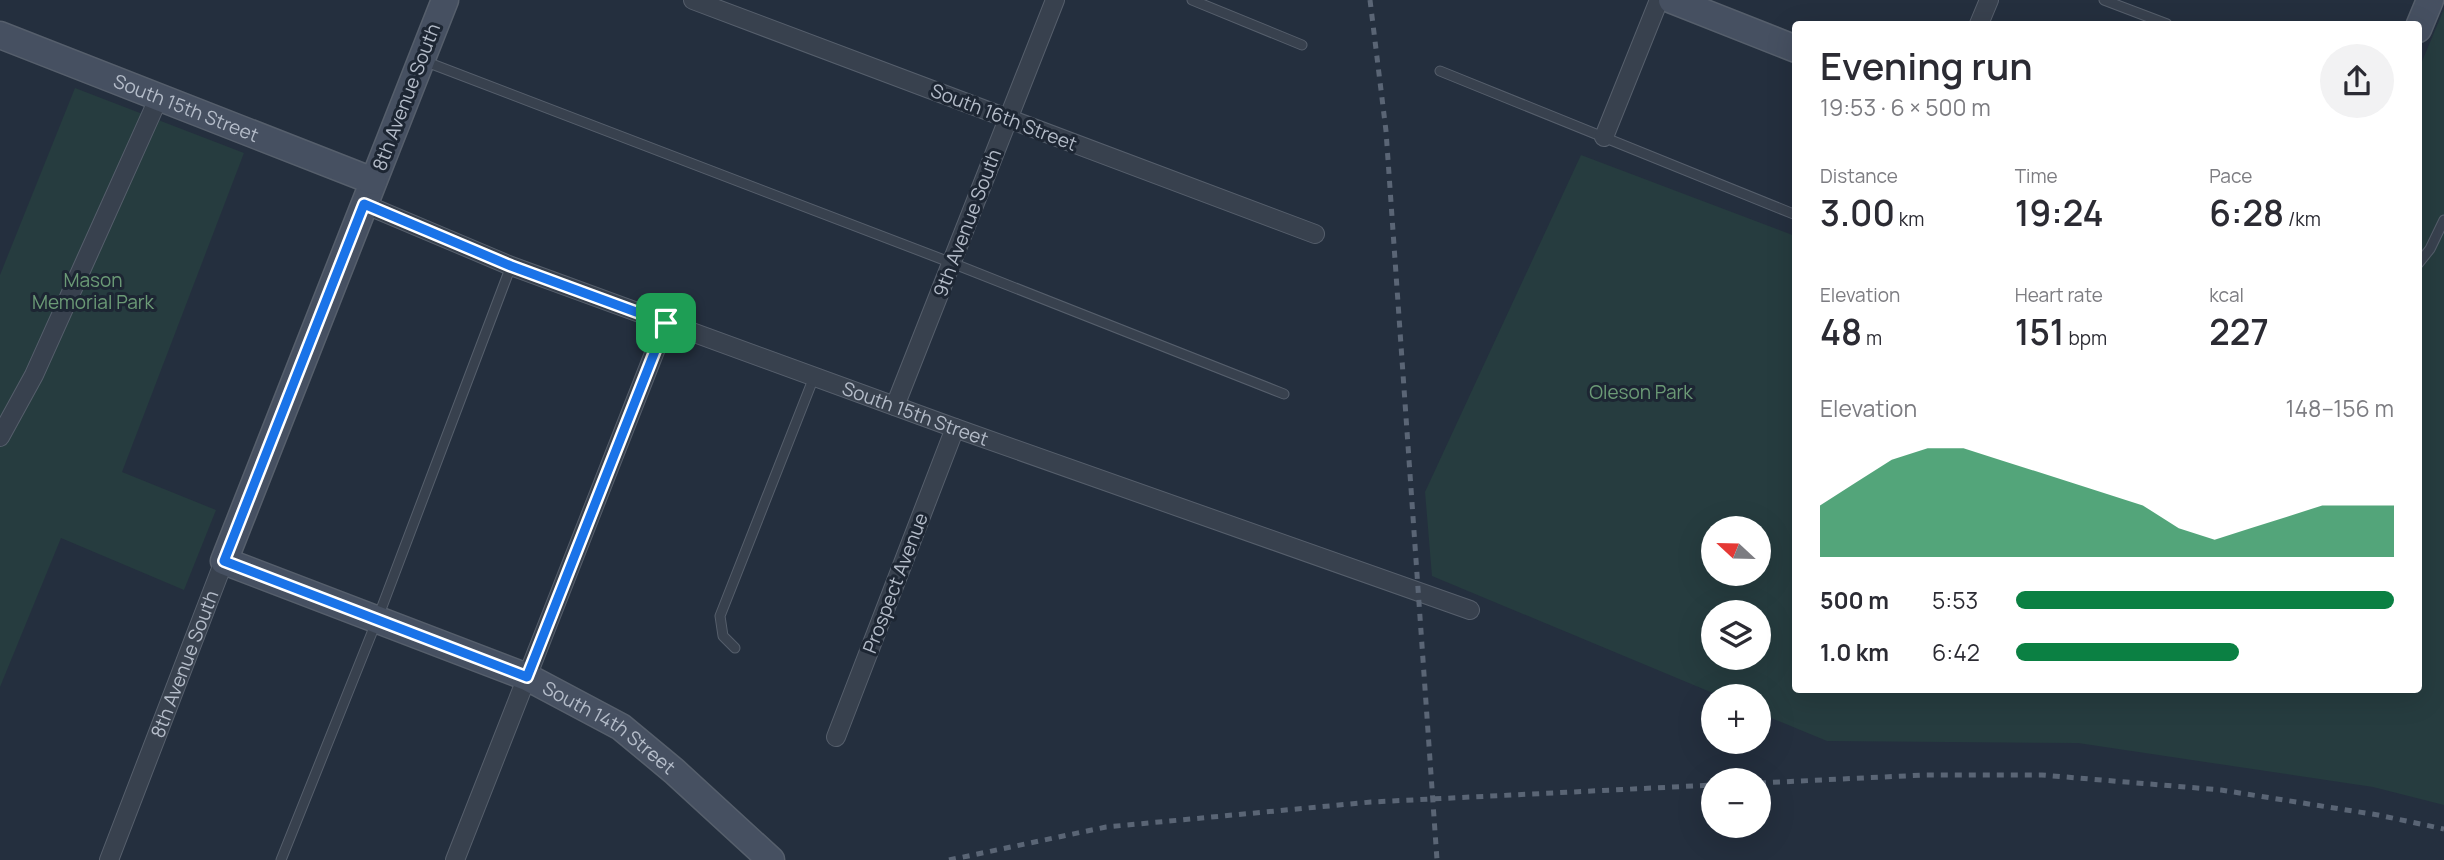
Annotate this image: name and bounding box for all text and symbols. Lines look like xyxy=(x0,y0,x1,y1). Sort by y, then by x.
street label: 8th Avenue South xyxy=(366,20,446,174)
text: Evening run xyxy=(1820,39,2033,91)
button: share xyxy=(2320,44,2394,118)
street label: South 15th Street xyxy=(110,68,263,148)
street label: South 16th Street xyxy=(927,77,1081,157)
text: 19:53 · 6 × 500 m xyxy=(1820,91,1991,123)
street label: 9th Avenue South xyxy=(927,145,1007,301)
text: Distance xyxy=(1820,163,1898,189)
text: Time xyxy=(2015,163,2058,189)
text: Pace xyxy=(2209,163,2252,189)
text: 3.00 xyxy=(1820,189,1895,237)
text: 19:24 xyxy=(2015,189,2104,237)
text: 6:28 xyxy=(2209,189,2284,237)
text: km xyxy=(1895,206,1924,232)
text: /km xyxy=(2284,206,2321,232)
park label: Mason Memorial Park xyxy=(32,267,155,315)
text: Elevation xyxy=(1820,282,1900,308)
text: Heart rate xyxy=(2015,282,2103,308)
text: kcal xyxy=(2209,282,2244,308)
pin xyxy=(636,293,696,353)
icon: arrive xyxy=(647,304,685,342)
text: 48 xyxy=(1820,308,1862,356)
text: 151 xyxy=(2015,308,2065,356)
text: 227 xyxy=(2209,308,2269,356)
text: m xyxy=(1862,325,1882,351)
text: bpm xyxy=(2065,325,2107,351)
street label: South 15th Street xyxy=(839,375,992,452)
park label: Oleson Park xyxy=(1589,379,1693,405)
text: Elevation xyxy=(1820,392,1917,424)
text: 148–156 m xyxy=(2286,392,2394,424)
street label: Prospect Avenue xyxy=(856,509,934,657)
north arrow xyxy=(1701,516,1771,586)
map controls xyxy=(1701,516,1771,838)
text: 500 m xyxy=(1820,584,1889,616)
text: 5:53 xyxy=(1932,584,1978,616)
street label: 8th Avenue South xyxy=(144,587,224,741)
button: layers xyxy=(1701,600,1771,670)
text: 1.0 km xyxy=(1820,636,1889,668)
text: 6:42 xyxy=(1932,636,1980,668)
street label: South 14th Street xyxy=(538,675,681,780)
button: + xyxy=(1701,684,1771,754)
button: − xyxy=(1701,768,1771,838)

